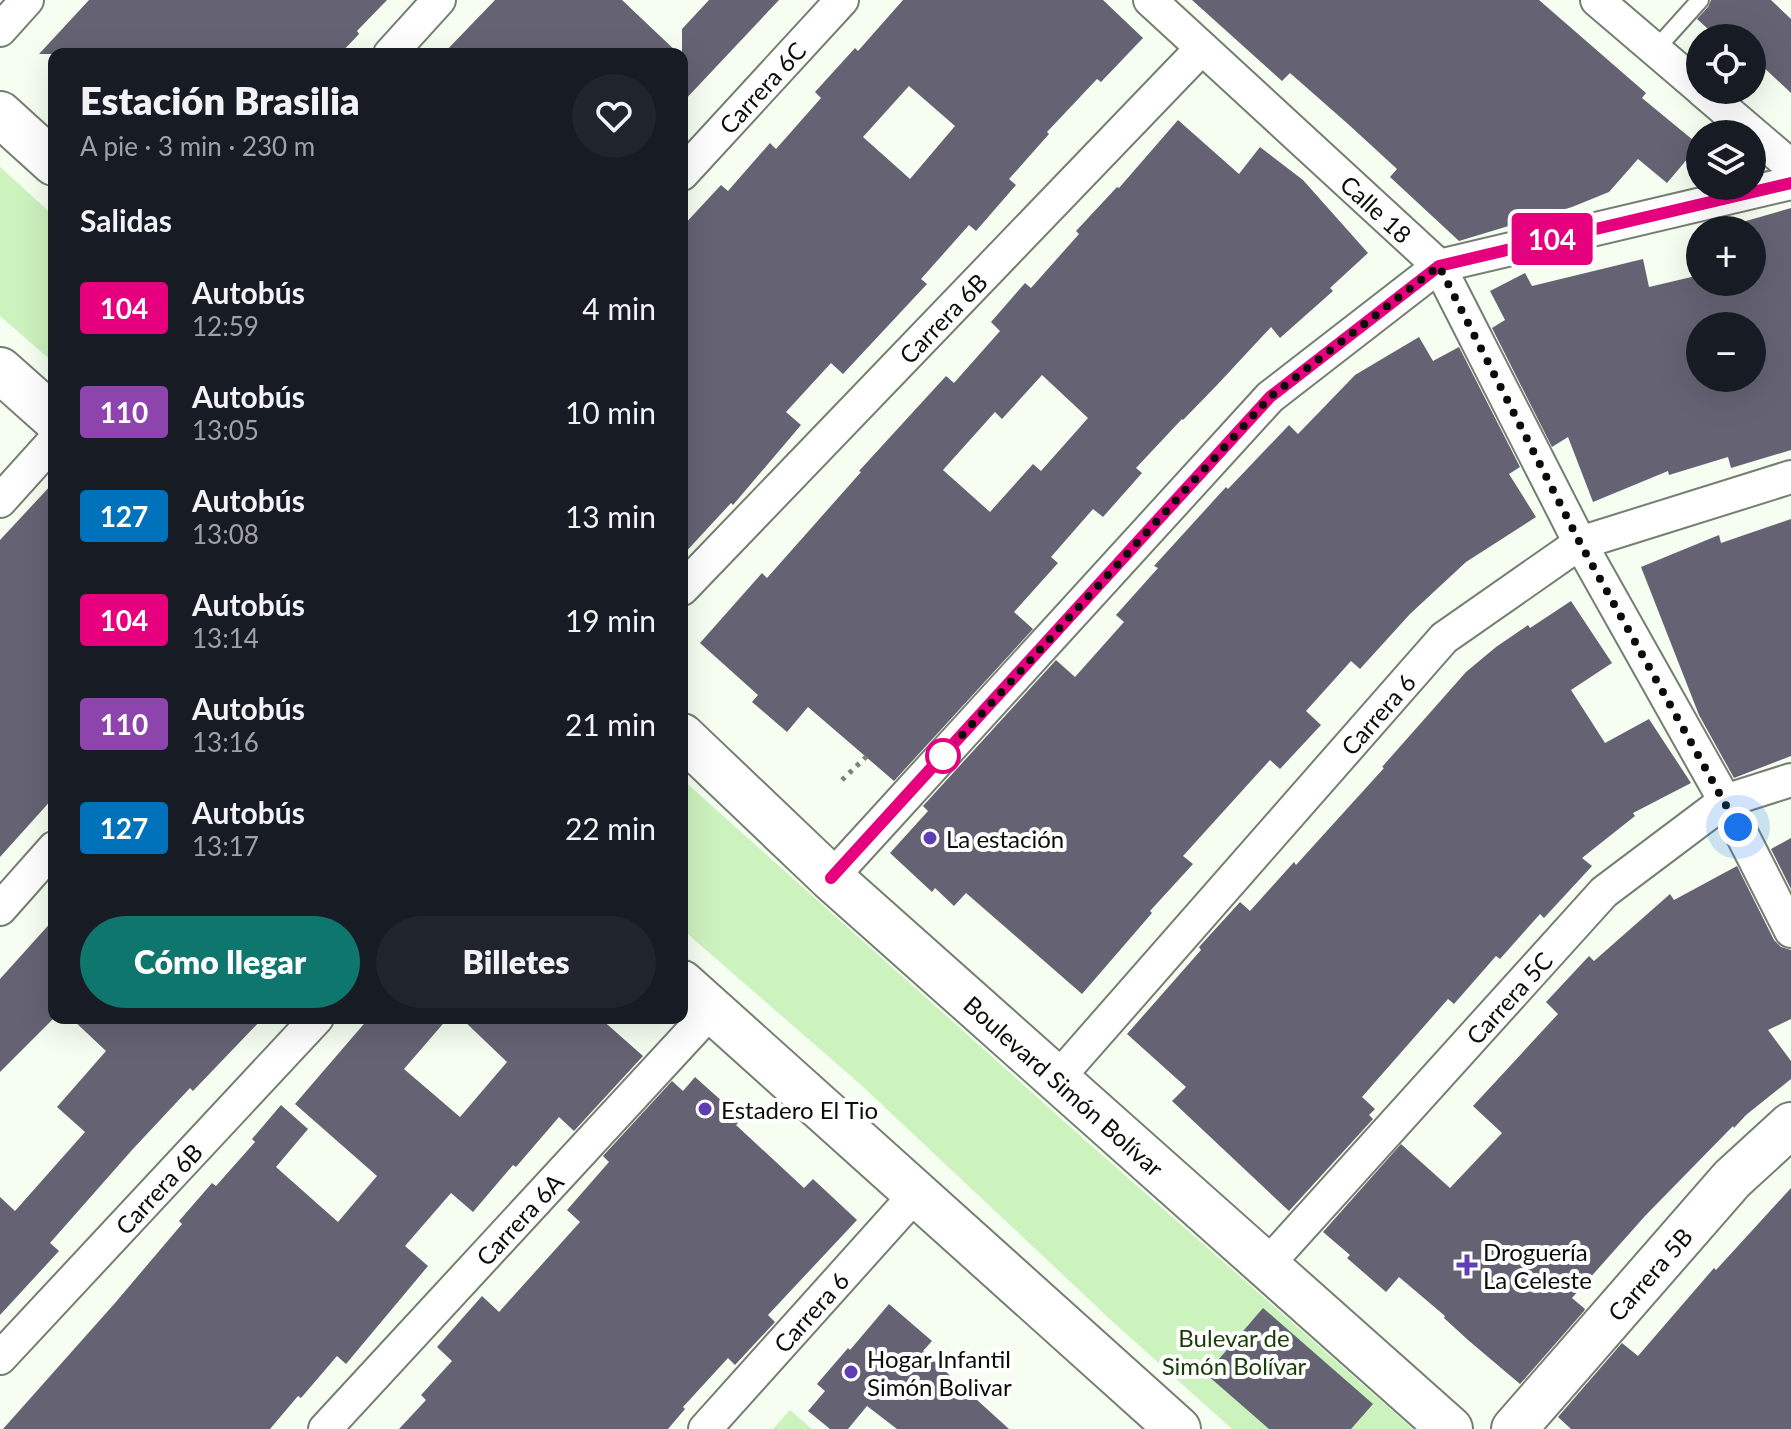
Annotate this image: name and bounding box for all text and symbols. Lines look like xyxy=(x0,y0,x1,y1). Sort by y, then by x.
map controls xyxy=(1686,24,1766,392)
button: locate xyxy=(1686,24,1766,104)
street label: Carrera 6C xyxy=(713,35,811,139)
button: heart xyxy=(572,74,656,158)
text: Estación Brasilia xyxy=(80,77,360,123)
button: layers xyxy=(1686,120,1766,200)
text: A pie · 3 min · 230 m xyxy=(80,130,315,162)
street label: Calle 18 xyxy=(1335,169,1418,248)
text: Salidas xyxy=(80,202,172,238)
line badge: 104 xyxy=(1506,213,1598,265)
button: + xyxy=(1686,216,1766,296)
text: 104 xyxy=(1528,222,1576,256)
street label: Carrera 6B xyxy=(893,267,992,369)
text: Autobús xyxy=(192,274,305,310)
text: 4 min xyxy=(582,290,656,326)
text: 104 xyxy=(100,291,148,325)
text: 12:59 xyxy=(192,310,259,342)
button: − xyxy=(1686,312,1766,392)
text: Autobús xyxy=(192,378,305,414)
text: 10 min xyxy=(565,394,656,430)
text: 110 xyxy=(100,395,148,429)
text: 13:05 xyxy=(192,414,259,446)
text: Autobús xyxy=(192,482,305,518)
text: 13 min xyxy=(565,498,656,534)
text: 127 xyxy=(100,499,148,533)
text: 13:08 xyxy=(192,518,259,550)
text: Autobús xyxy=(192,586,305,622)
text: 19 min xyxy=(565,602,656,638)
text: 104 xyxy=(100,603,148,637)
text: 13:14 xyxy=(192,622,259,654)
street label: Carrera 6 xyxy=(1334,667,1421,760)
text: Autobús xyxy=(192,690,305,726)
text: 21 min xyxy=(565,706,656,742)
text: 110 xyxy=(100,707,148,741)
text: 13:16 xyxy=(192,726,259,758)
unlabelled marker xyxy=(926,739,960,773)
text: Autobús xyxy=(192,794,305,830)
your location xyxy=(1718,807,1758,847)
text: 22 min xyxy=(565,810,656,846)
text: 127 xyxy=(100,811,148,845)
place label: La estación xyxy=(946,824,1064,853)
marker: La estación xyxy=(921,829,939,847)
text: 13:17 xyxy=(192,830,259,862)
button: Cómo llegar xyxy=(80,916,360,1008)
button: Billetes xyxy=(376,916,656,1008)
street label: Carrera 5C xyxy=(1460,945,1558,1050)
street label: Boulevard Simón Bolívar xyxy=(958,989,1170,1182)
place label: Estadero El Tio xyxy=(721,1095,878,1124)
marker: Estadero El Tio xyxy=(696,1100,714,1118)
street label: Carrera 6B xyxy=(109,1137,208,1240)
street label: Carrera 6A xyxy=(470,1166,569,1271)
street label: Carrera 5B xyxy=(1601,1221,1698,1326)
place label: Droguería La Celeste xyxy=(1483,1237,1592,1294)
marker: Droguería La Celeste xyxy=(1458,1256,1476,1274)
street label: Carrera 6 xyxy=(767,1265,854,1358)
park label: Bulevar de Simón Bolívar xyxy=(1162,1323,1307,1380)
place label: Hogar Infantil Simón Bolivar xyxy=(867,1344,1012,1401)
marker: Hogar Infantil Simón Bolivar xyxy=(842,1363,860,1381)

